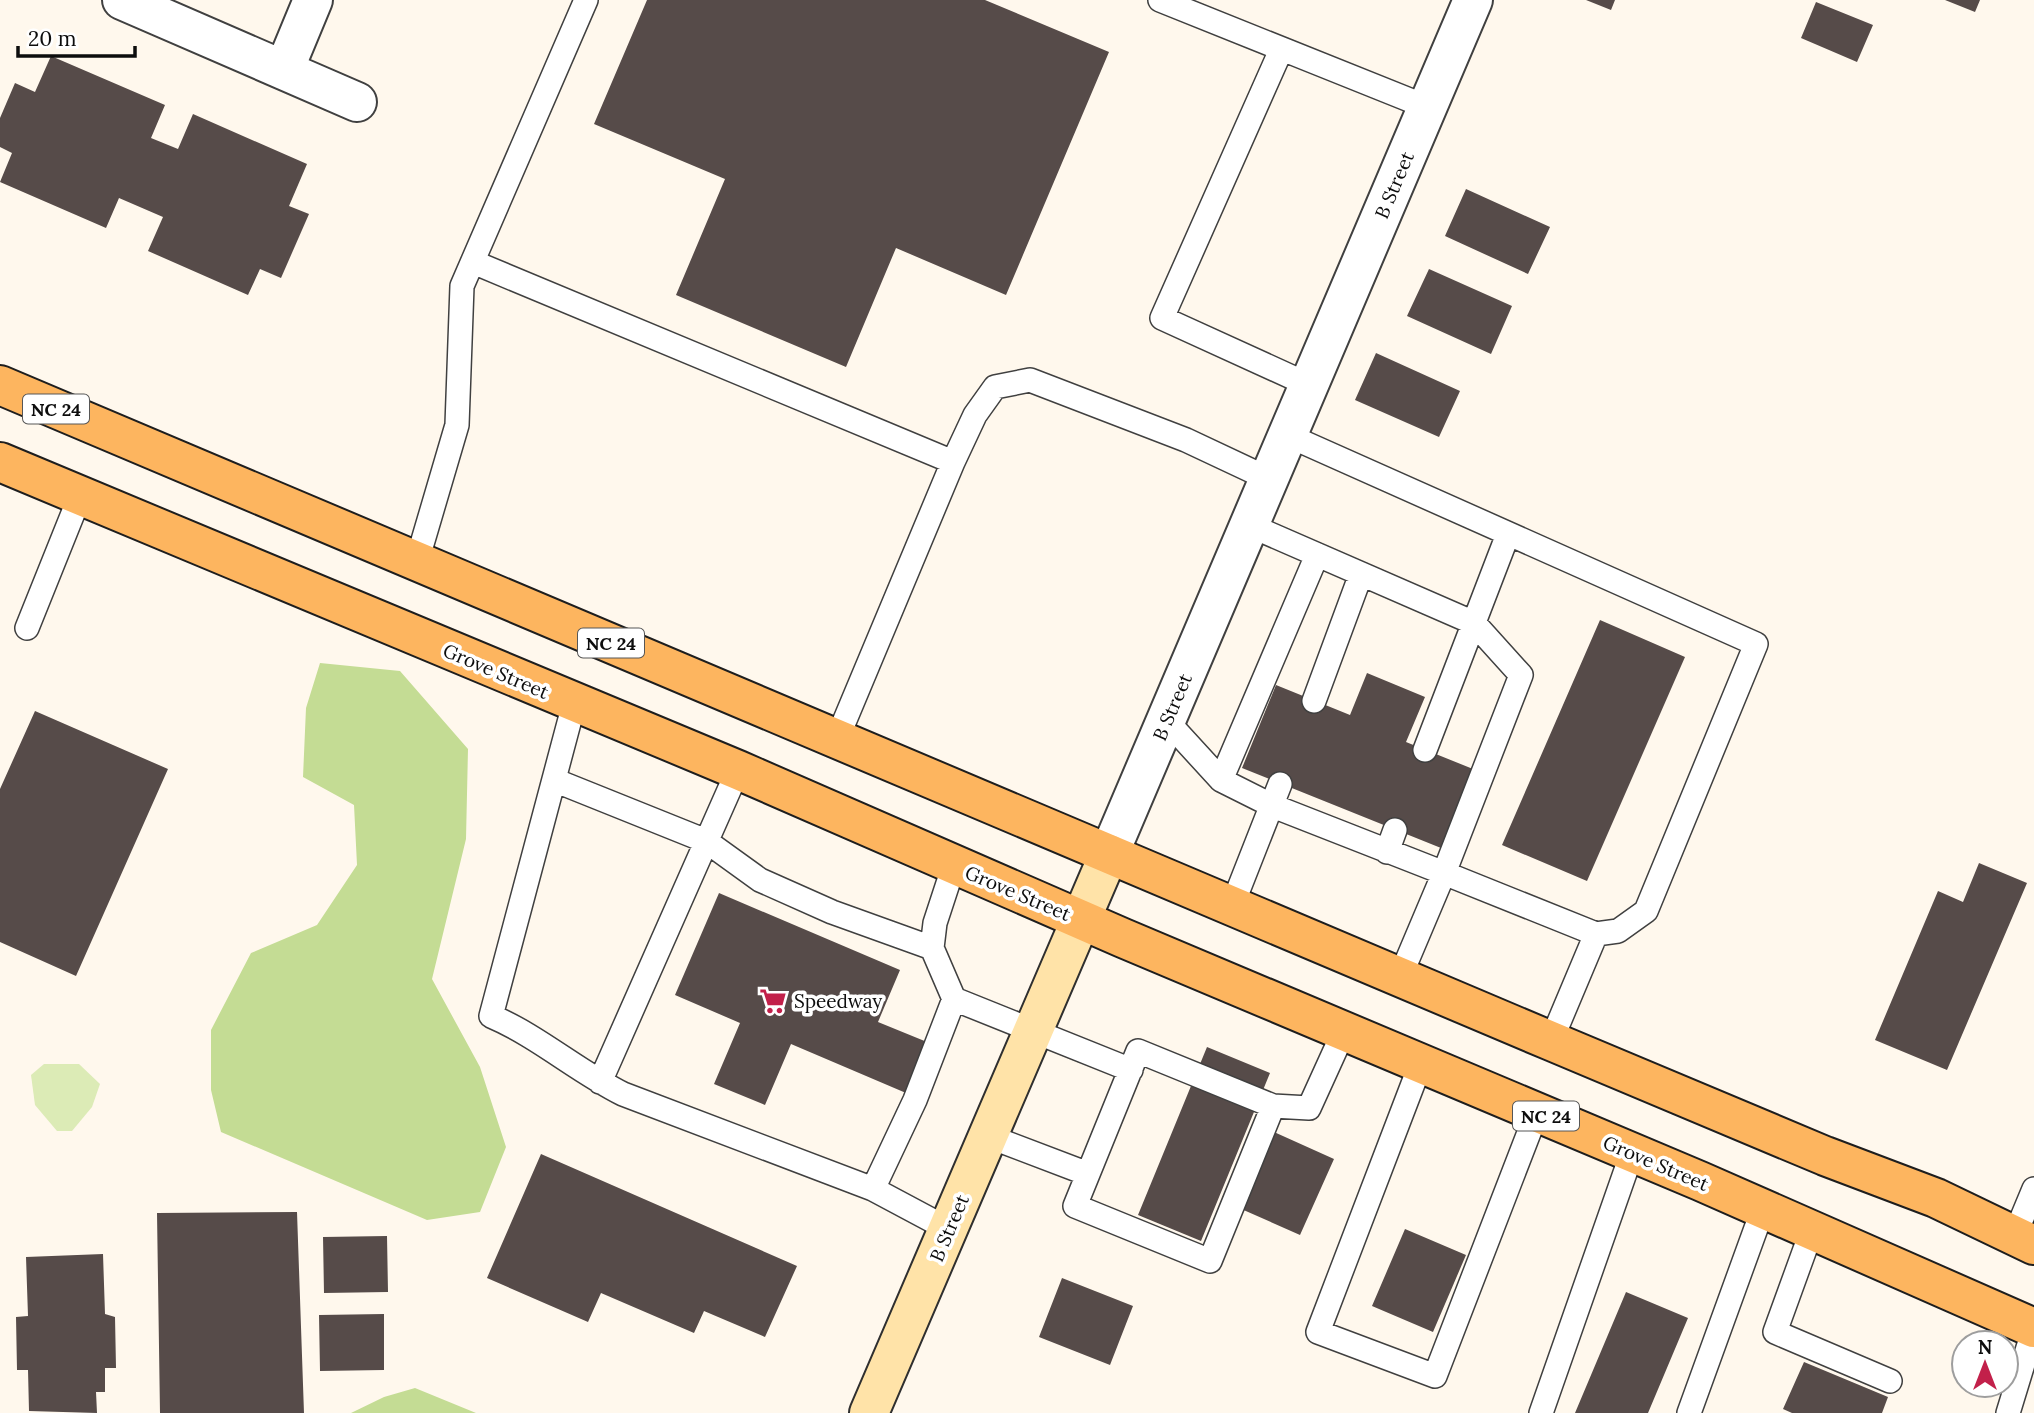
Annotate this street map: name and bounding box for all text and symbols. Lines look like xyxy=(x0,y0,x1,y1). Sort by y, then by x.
scale bar xyxy=(18,14,135,58)
text: 20 m xyxy=(28,25,77,52)
street label: B Street xyxy=(1369,147,1419,222)
road number: NC 24 xyxy=(23,394,89,424)
road number: NC 24 xyxy=(578,628,644,658)
street label: Grove Street xyxy=(440,638,553,704)
street label: B Street xyxy=(1147,669,1197,744)
street label: Grove Street xyxy=(962,860,1075,926)
supermarket icon: Speedway xyxy=(758,986,788,1016)
place label: Speedway xyxy=(794,989,882,1013)
road number: NC 24 xyxy=(1513,1101,1579,1130)
street label: Grove Street xyxy=(1600,1130,1713,1196)
street label: B Street xyxy=(924,1190,974,1265)
north arrow xyxy=(1950,1329,2020,1399)
text: N xyxy=(1978,1335,1993,1359)

